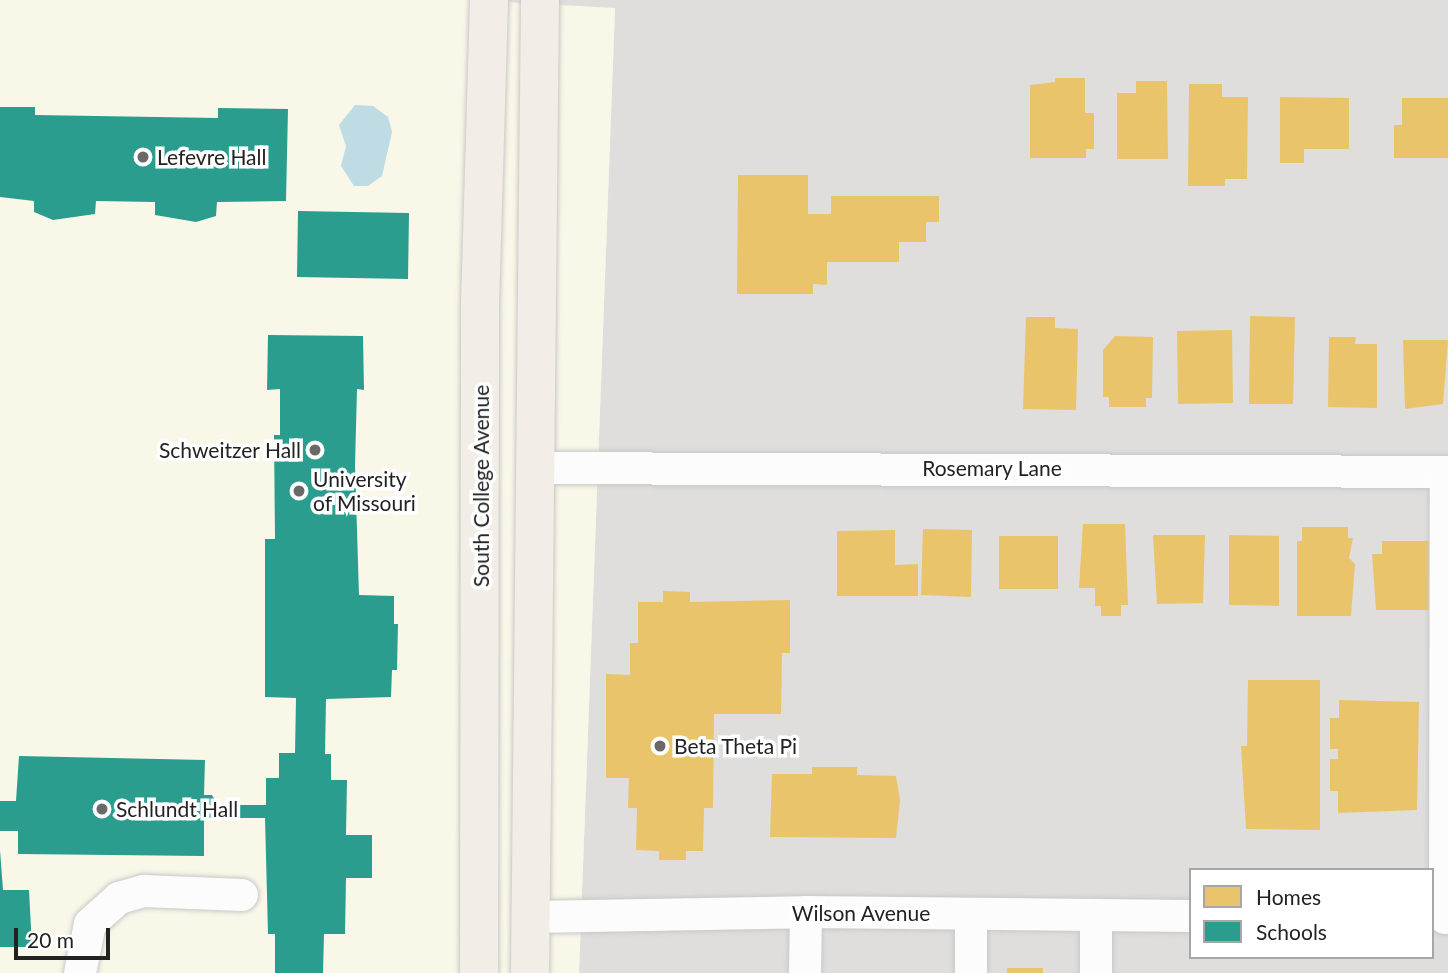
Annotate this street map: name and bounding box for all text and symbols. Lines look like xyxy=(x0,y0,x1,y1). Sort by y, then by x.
place label: Lefevre Hall xyxy=(157,144,266,170)
marker: Lefevre Hall xyxy=(135,149,151,165)
street label: South College Avenue xyxy=(468,384,494,588)
place label: Schweitzer Hall xyxy=(159,437,301,463)
marker: Schweitzer Hall xyxy=(307,442,323,458)
street label: Rosemary Lane xyxy=(922,455,1062,481)
place label: University of Missouri xyxy=(313,466,416,516)
marker: University of Missouri xyxy=(291,483,307,499)
place label: Beta Theta Pi xyxy=(674,733,798,759)
marker: Beta Theta Pi xyxy=(652,738,668,754)
place label: Schlundt Hall xyxy=(116,796,238,822)
marker: Schlundt Hall xyxy=(94,801,110,817)
legend xyxy=(1189,868,1434,959)
text: Homes xyxy=(1256,884,1321,909)
street label: Wilson Avenue xyxy=(791,900,931,926)
scale bar xyxy=(18,914,114,958)
text: Schools xyxy=(1256,919,1327,944)
text: 20 m xyxy=(27,927,74,952)

